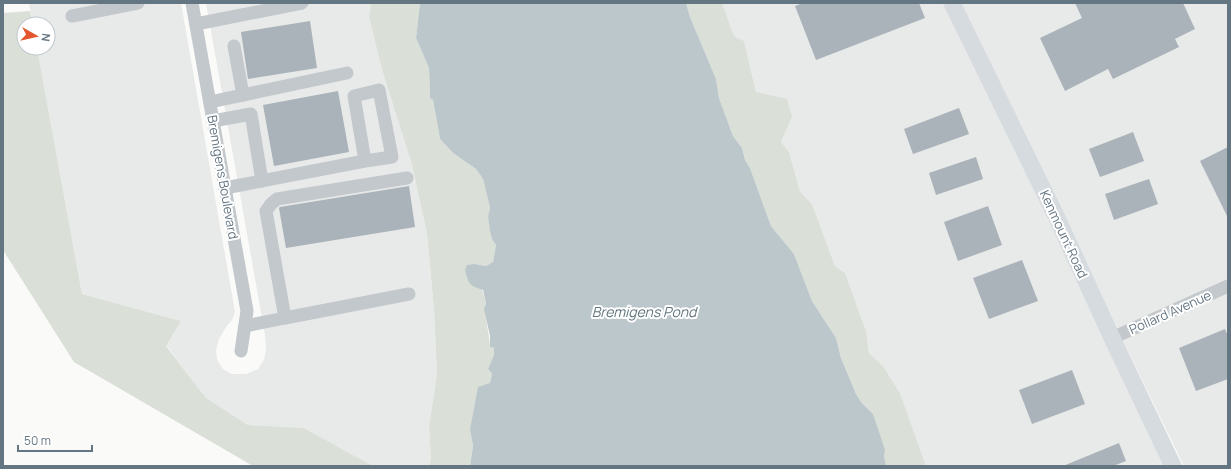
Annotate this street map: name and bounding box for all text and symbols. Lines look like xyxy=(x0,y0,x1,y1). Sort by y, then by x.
north arrow xyxy=(16,16,56,56)
text: N xyxy=(38,33,54,43)
street label: Bremigens Boulevard xyxy=(203,114,243,240)
street label: Kenmount Road xyxy=(1036,187,1092,281)
street label: Pollard Avenue xyxy=(1126,286,1214,338)
water label: Bremigens Pond xyxy=(592,302,698,321)
scale bar xyxy=(18,427,92,453)
text: 50 m xyxy=(24,432,51,449)

